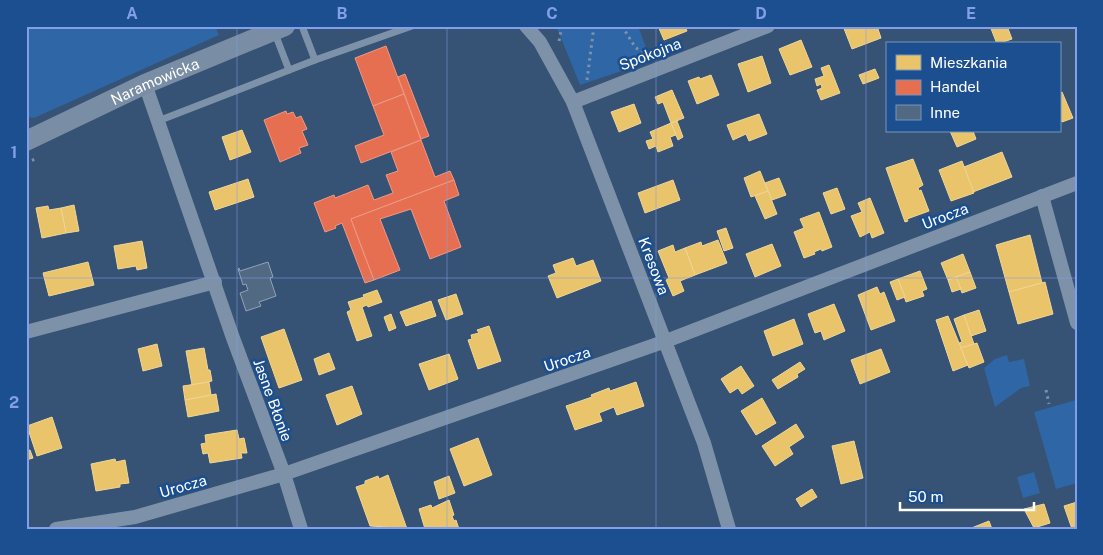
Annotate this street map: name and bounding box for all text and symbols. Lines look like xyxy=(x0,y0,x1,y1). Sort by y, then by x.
text: A xyxy=(126,4,138,23)
text: B xyxy=(337,4,348,23)
text: C xyxy=(546,4,558,23)
text: D xyxy=(755,4,767,23)
text: E xyxy=(966,4,976,23)
street label: Spokojna xyxy=(617,34,683,74)
legend xyxy=(886,42,1060,132)
street label: Naramowicka xyxy=(108,54,201,108)
text: Mieszkania xyxy=(930,54,1007,71)
text: Handel xyxy=(930,78,980,95)
text: Inne xyxy=(930,104,960,121)
text: 1 xyxy=(11,143,17,162)
street label: Urocza xyxy=(919,199,971,233)
street label: Kresowa xyxy=(635,235,673,297)
street label: Urocza xyxy=(541,343,593,375)
street label: Jasne Błonie xyxy=(250,356,296,444)
text: 2 xyxy=(9,393,19,412)
street label: Urocza xyxy=(157,471,209,501)
scale bar xyxy=(900,480,1034,512)
text: 50 m xyxy=(908,488,943,505)

